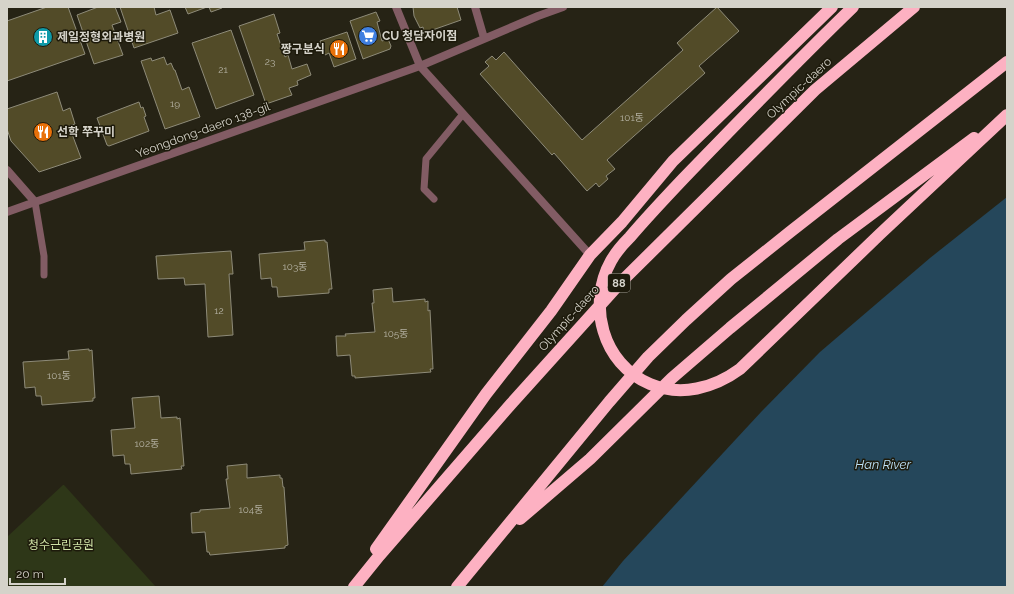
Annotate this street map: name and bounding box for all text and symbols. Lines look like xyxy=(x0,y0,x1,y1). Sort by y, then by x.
supermarket icon: CU 청담자이점 xyxy=(357,25,379,47)
building icon: 제일정형외과병원 xyxy=(32,26,54,48)
place label: CU 청담자이점 xyxy=(382,29,457,43)
place label: 제일정형외과병원 xyxy=(57,30,145,44)
restaurant icon: 짱구분식 xyxy=(328,38,350,60)
place label: 짱구분식 xyxy=(281,42,325,56)
street label: Olympic-daero xyxy=(764,54,834,122)
house number: 23 xyxy=(265,56,275,67)
house number: 21 xyxy=(218,64,228,75)
house number: 19 xyxy=(170,98,180,109)
street label: Yeongdong-daero 138-gil xyxy=(134,99,273,161)
house number: 101동 xyxy=(620,112,644,123)
restaurant icon: 선학 쭈꾸미 xyxy=(32,121,54,143)
place label: 선학 쭈꾸미 xyxy=(57,125,115,139)
house number: 103동 xyxy=(283,261,307,272)
road number: 88 xyxy=(608,274,630,292)
street label: Olympic-daero xyxy=(536,282,602,354)
house number: 12 xyxy=(214,305,224,316)
house number: 105동 xyxy=(383,328,409,339)
house number: 101동 xyxy=(47,370,71,381)
house number: 102동 xyxy=(135,438,159,449)
water label: Han River xyxy=(855,457,912,472)
house number: 104동 xyxy=(238,504,264,515)
park label: 청수근린공원 xyxy=(28,538,94,552)
scale bar xyxy=(10,560,65,586)
text: 20 m xyxy=(16,567,44,581)

